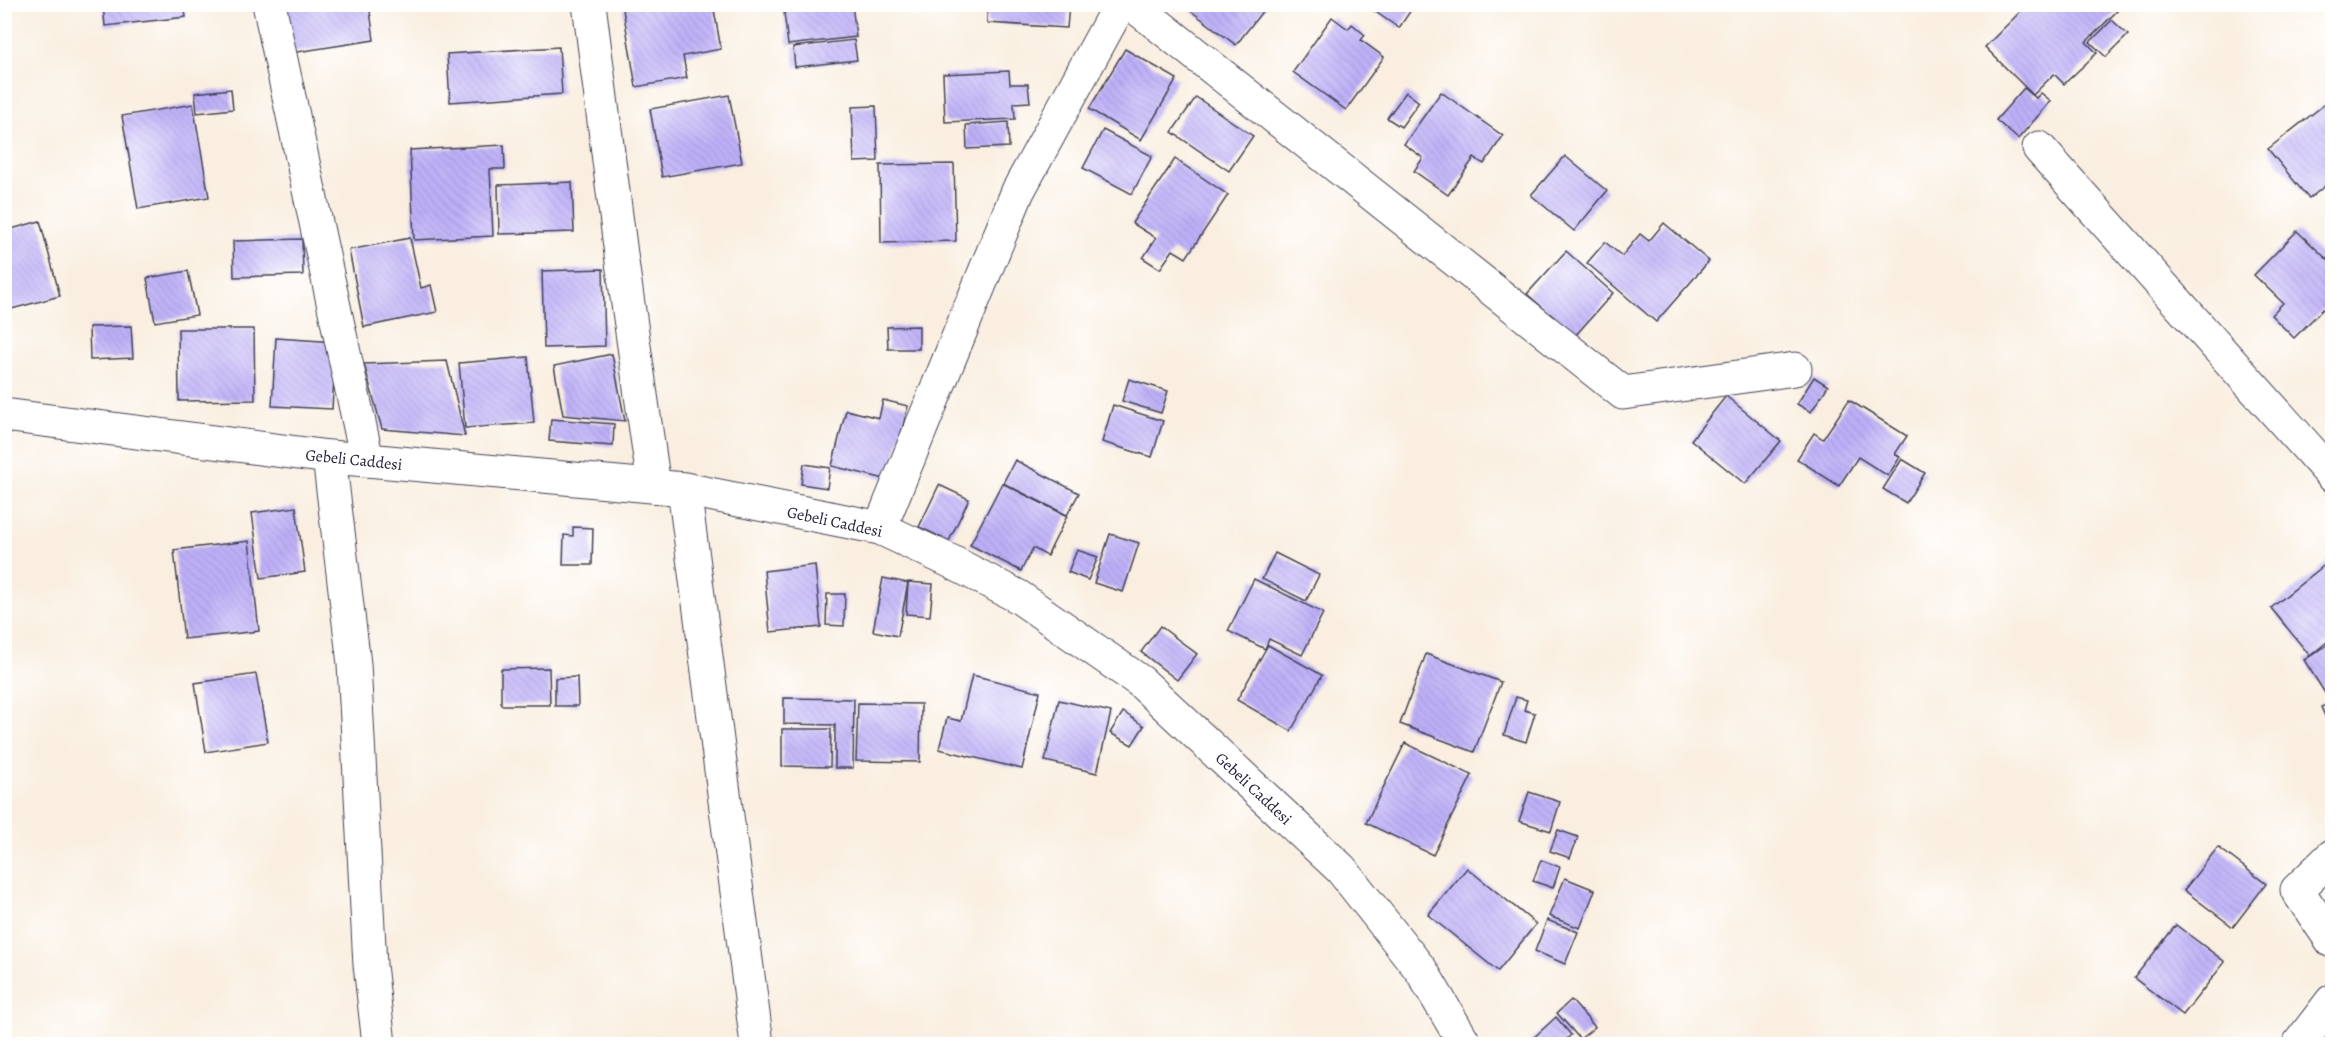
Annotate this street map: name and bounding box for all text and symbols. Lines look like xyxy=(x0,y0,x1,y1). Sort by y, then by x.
street label: Gebeli Caddesi xyxy=(304,444,403,476)
street label: Gebeli Caddesi xyxy=(785,501,885,543)
street label: Gebeli Caddesi xyxy=(1210,748,1296,830)

